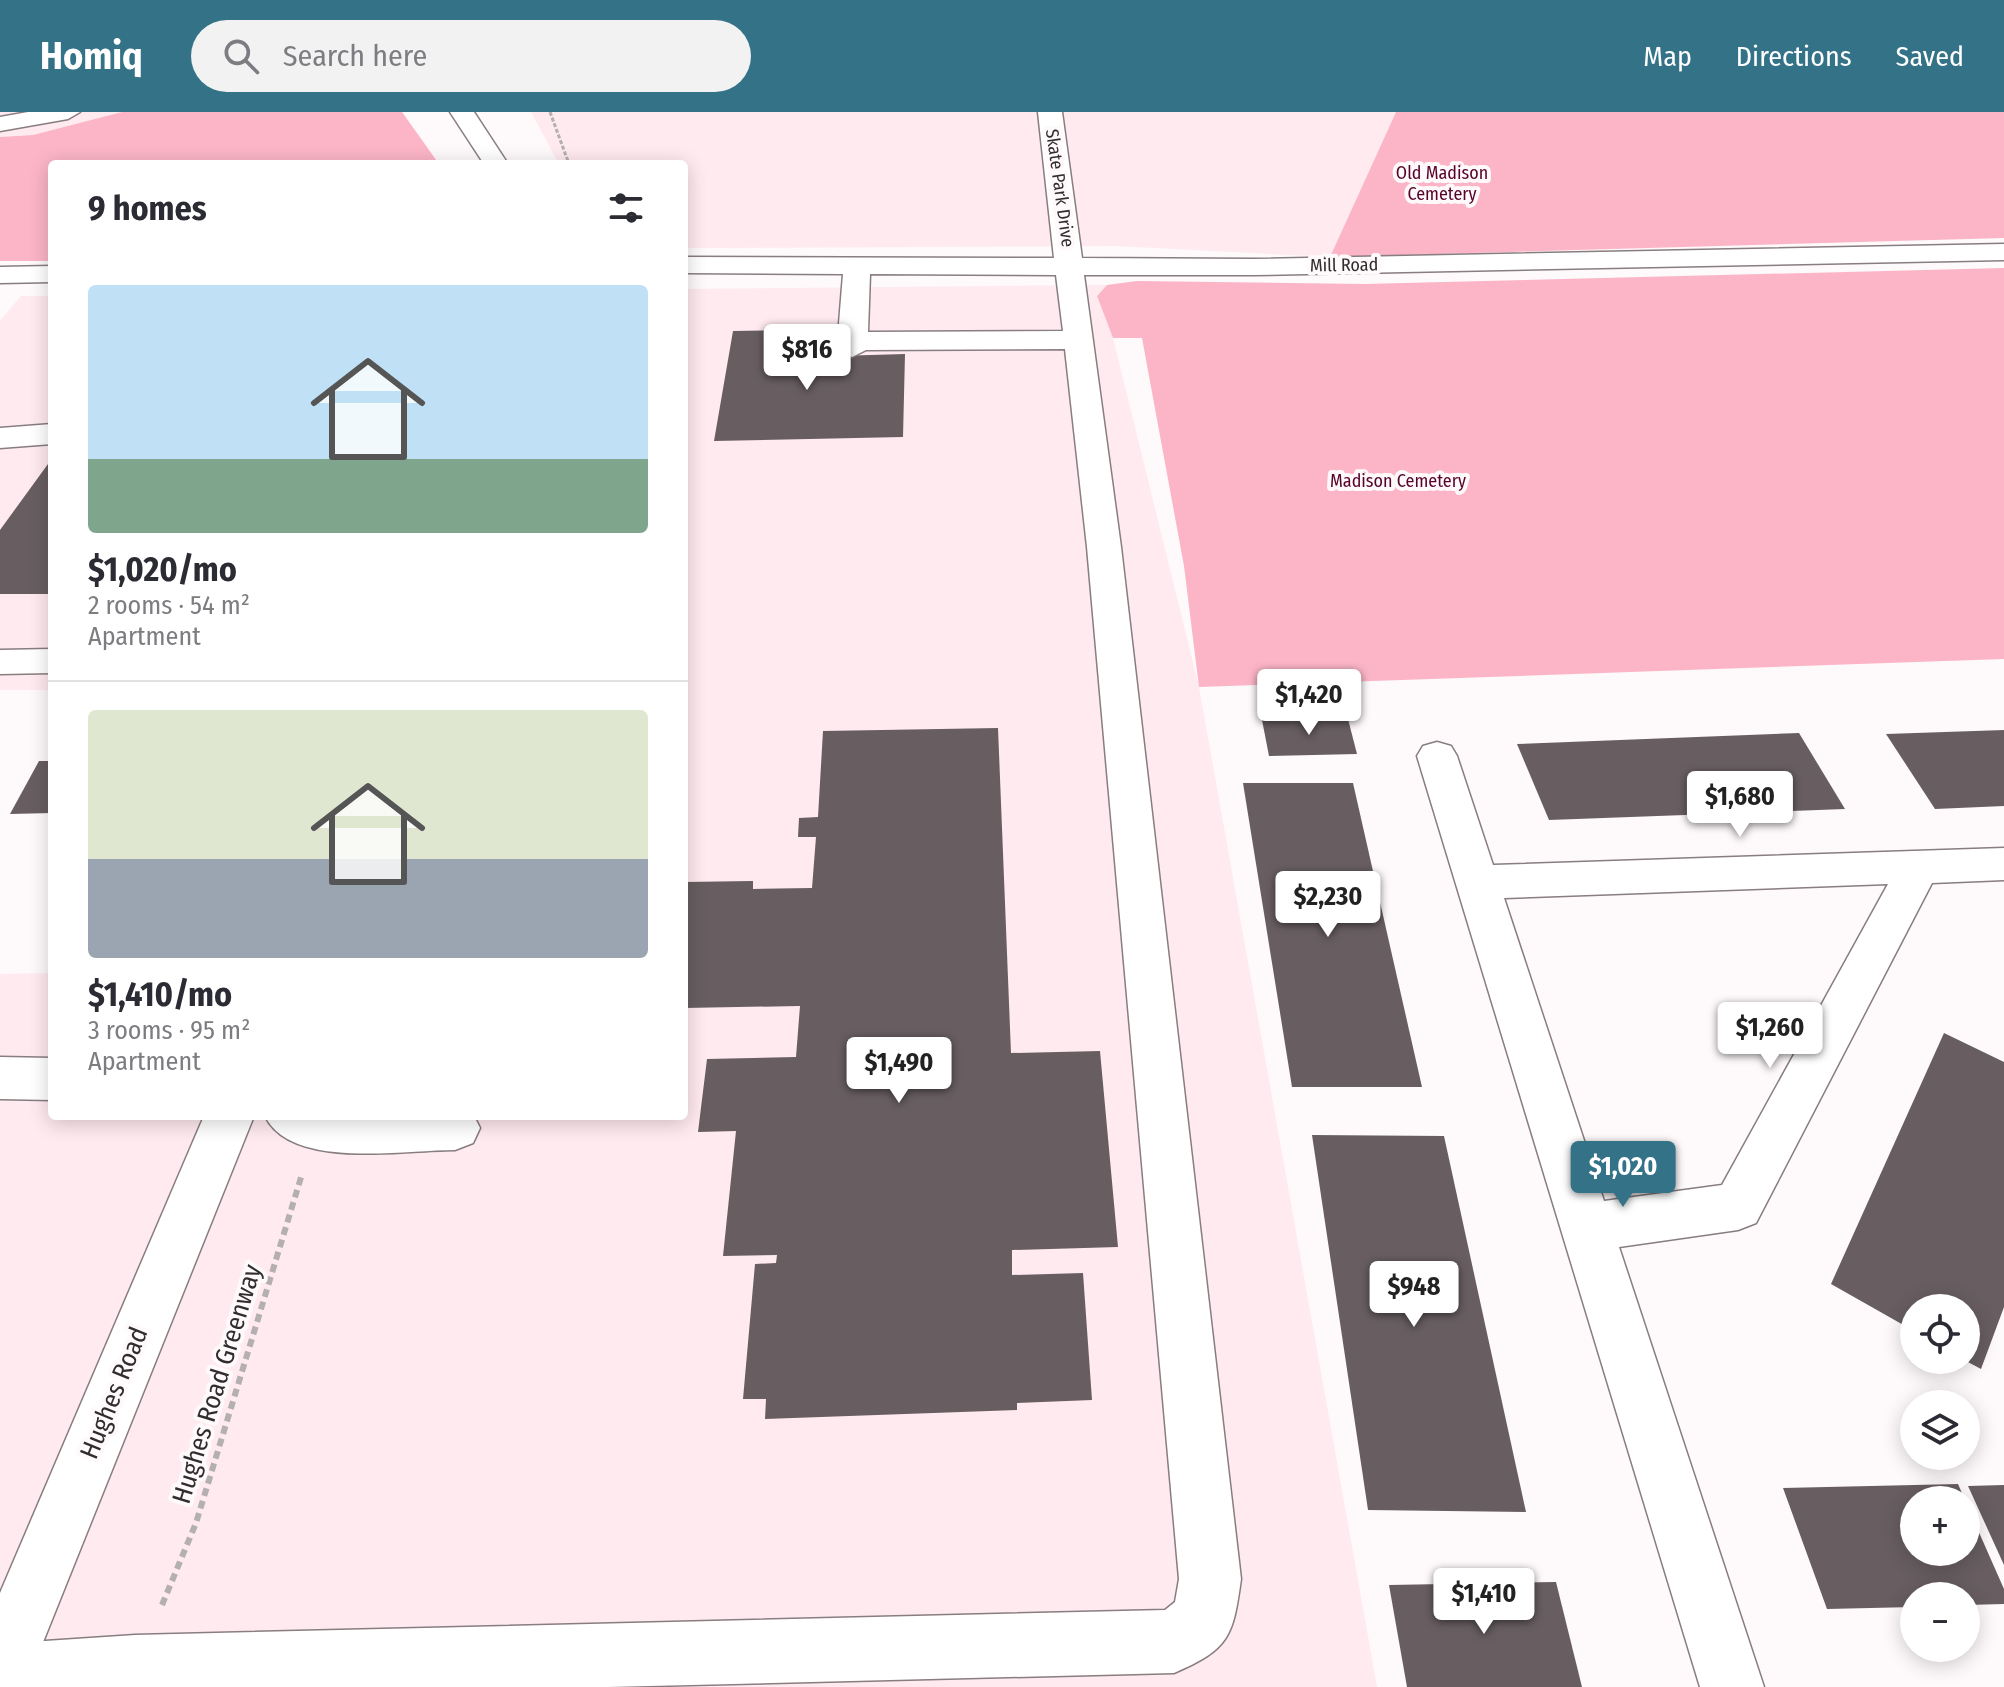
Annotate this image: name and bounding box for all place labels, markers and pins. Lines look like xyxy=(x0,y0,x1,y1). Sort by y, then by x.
pin: $816 xyxy=(760,324,854,392)
pin: $1,420 xyxy=(1244,669,1374,737)
pin: $1,680 xyxy=(1675,771,1805,839)
pin: $2,230 xyxy=(1263,871,1393,939)
pin: $1,260 xyxy=(1705,1002,1835,1070)
pin: $1,490 xyxy=(834,1037,964,1105)
pin: $1,020 xyxy=(1558,1141,1688,1209)
pin: $948 xyxy=(1367,1261,1461,1329)
pin: $1,410 xyxy=(1419,1568,1549,1636)

